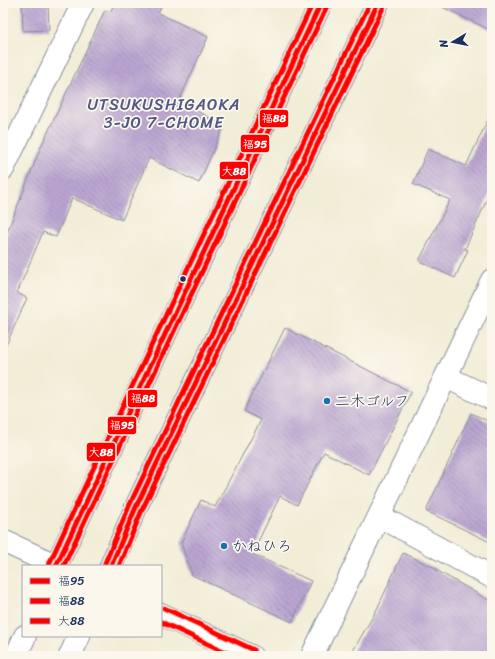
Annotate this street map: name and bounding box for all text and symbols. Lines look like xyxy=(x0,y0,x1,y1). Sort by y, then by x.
north arrow xyxy=(433,22,473,62)
text: N xyxy=(434,38,454,50)
district label: UTSUKUSHIGAOKA 3-JO 7-CHOME xyxy=(87,90,241,137)
line badge: 福88 xyxy=(259,109,289,128)
text: 福88 xyxy=(262,109,286,128)
line badge: 福95 xyxy=(240,134,270,153)
text: 福95 xyxy=(243,135,268,154)
line badge: 大88 xyxy=(219,161,249,180)
text: 大88 xyxy=(222,162,246,181)
unlabelled marker xyxy=(178,274,188,284)
place label: 二木ゴルフ xyxy=(335,388,409,414)
line badge: 福88 xyxy=(127,389,158,408)
text: 福88 xyxy=(131,389,155,408)
marker: 二木ゴルフ xyxy=(322,396,332,406)
line badge: 福95 xyxy=(107,416,137,435)
text: 福95 xyxy=(110,416,135,435)
line badge: 大88 xyxy=(86,442,116,462)
text: 大88 xyxy=(89,443,113,462)
place label: かねひろ xyxy=(232,533,292,559)
marker: かねひろ xyxy=(219,541,229,551)
legend xyxy=(22,565,162,637)
text: 福95 xyxy=(58,570,85,592)
text: 福88 xyxy=(58,590,84,612)
text: 大88 xyxy=(58,610,84,632)

